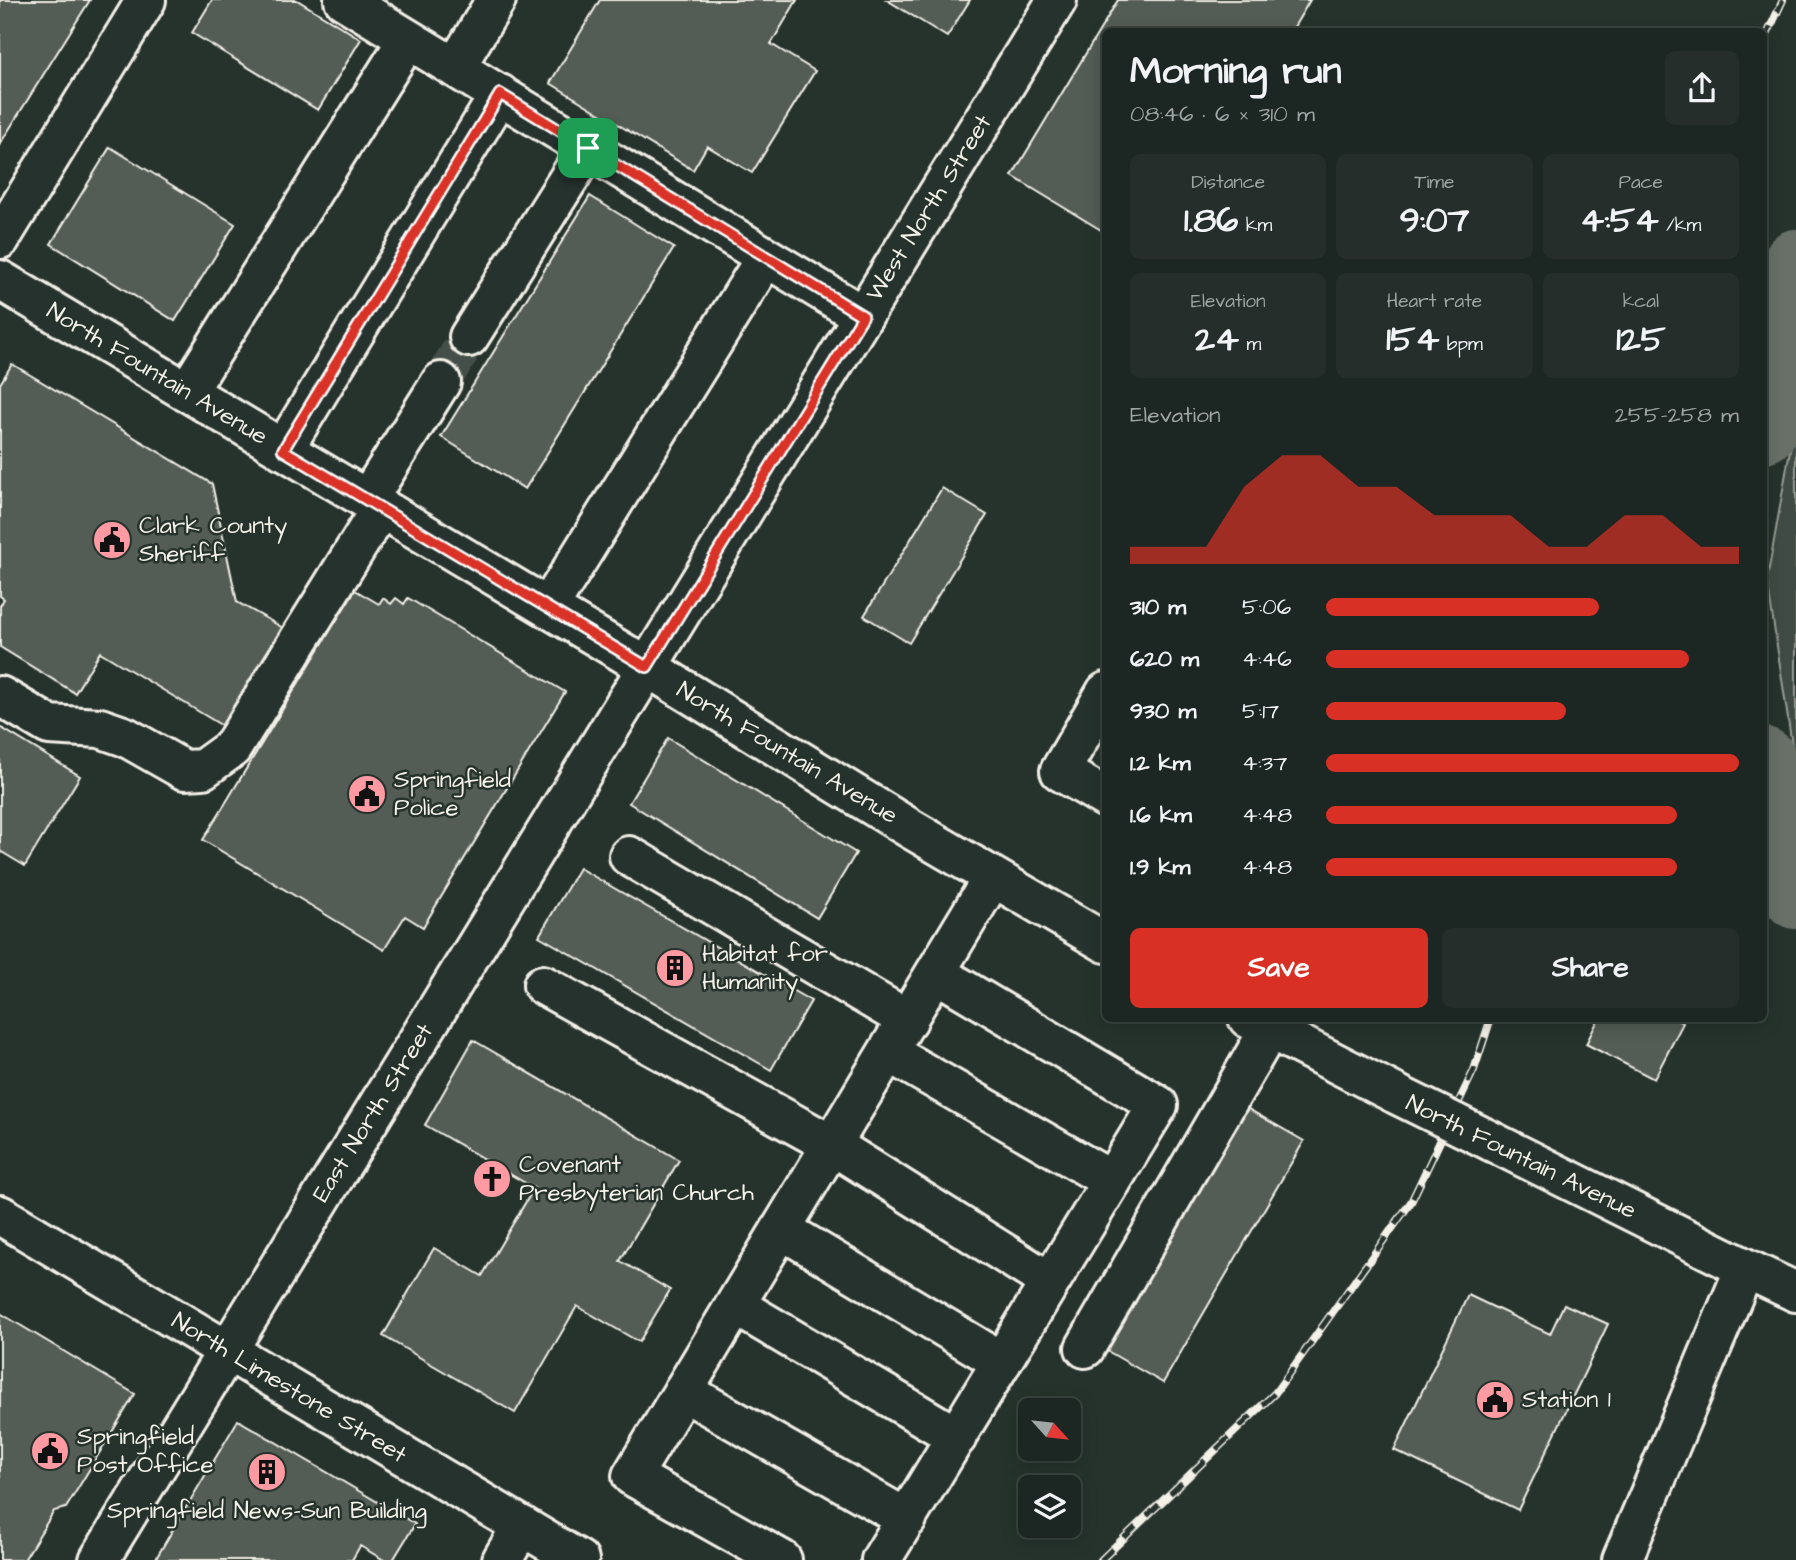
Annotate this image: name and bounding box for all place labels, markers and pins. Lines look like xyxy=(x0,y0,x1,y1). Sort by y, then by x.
pin xyxy=(558,118,618,178)
place label: Clark County Sheriff xyxy=(139,509,287,571)
public building icon: Clark County Sheriff xyxy=(91,519,133,561)
place label: Springfield Police xyxy=(394,763,511,825)
public building icon: Springfield Police xyxy=(346,773,388,815)
place label: Habitat for Humanity xyxy=(702,937,828,1000)
building icon: Habitat for Humanity xyxy=(654,947,696,989)
place label: Covenant Presbyterian Church xyxy=(519,1148,754,1211)
church icon: Covenant Presbyterian Church xyxy=(471,1158,513,1200)
public building icon: Station 1 xyxy=(1474,1379,1516,1421)
place label: Station 1 xyxy=(1522,1383,1611,1417)
place label: Springfield Post Office xyxy=(77,1420,214,1482)
public building icon: Springfield Post Office xyxy=(29,1430,71,1472)
building icon: Springfield News-Sun Building xyxy=(246,1451,288,1493)
place label: Springfield News-Sun Building xyxy=(107,1494,427,1529)

